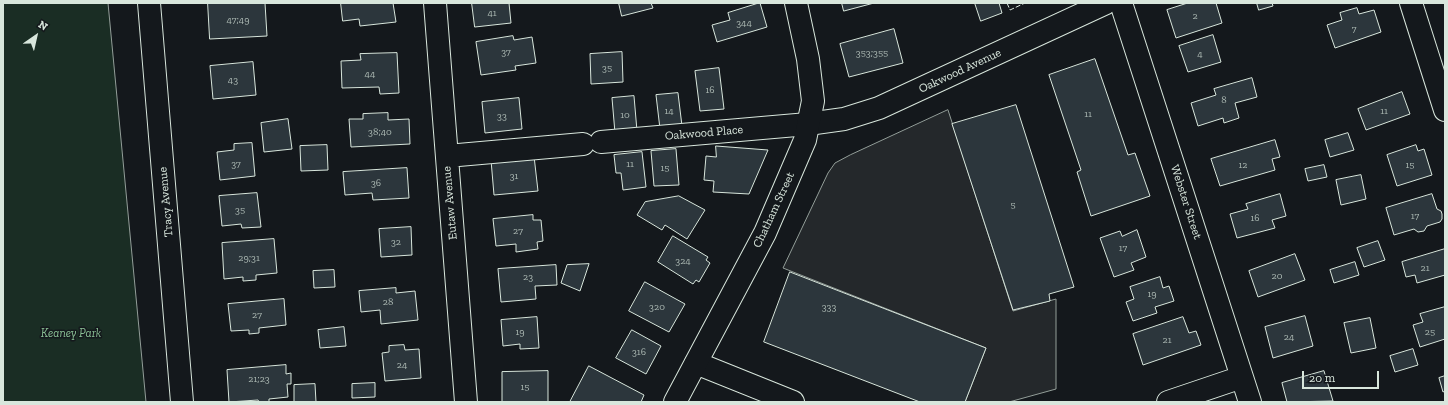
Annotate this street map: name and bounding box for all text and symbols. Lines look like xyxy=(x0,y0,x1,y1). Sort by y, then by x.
house number: 41 xyxy=(487,7,497,19)
house number: 2 xyxy=(1192,10,1198,22)
house number: 47;49 xyxy=(227,14,249,26)
north arrow xyxy=(16,16,56,56)
house number: 344 xyxy=(736,17,752,29)
text: N xyxy=(36,18,50,33)
house number: 7 xyxy=(1352,23,1356,35)
house number: 37 xyxy=(501,46,511,58)
street label: Oakwood Avenue xyxy=(916,46,1004,96)
house number: 353;355 xyxy=(856,47,888,59)
house number: 4 xyxy=(1197,48,1203,60)
house number: 35 xyxy=(602,62,612,74)
house number: 44 xyxy=(365,68,375,80)
house number: 43 xyxy=(228,74,238,86)
house number: 16 xyxy=(705,84,715,96)
house number: 8 xyxy=(1221,94,1227,106)
house number: 14 xyxy=(664,105,674,117)
house number: 11 xyxy=(1380,105,1388,117)
house number: 11 xyxy=(1084,108,1092,120)
house number: 10 xyxy=(620,109,630,121)
house number: 33 xyxy=(497,110,507,122)
street label: Oakwood Place xyxy=(664,122,744,144)
house number: 38;40 xyxy=(368,126,392,138)
house number: 37 xyxy=(231,158,241,170)
house number: 11 xyxy=(626,158,634,170)
house number: 12 xyxy=(1239,159,1247,171)
house number: 15 xyxy=(1406,159,1414,171)
house number: 15 xyxy=(661,162,669,174)
street label: Webster Street xyxy=(1167,163,1205,241)
street label: Tracy Avenue xyxy=(156,166,176,238)
street label: Eutaw Avenue xyxy=(440,166,460,240)
house number: 31 xyxy=(510,170,518,182)
street label: Chatham Street xyxy=(750,170,798,250)
house number: 36 xyxy=(371,177,381,189)
house number: 5 xyxy=(1010,199,1016,211)
house number: 35 xyxy=(235,204,245,216)
house number: 17 xyxy=(1411,210,1419,222)
house number: 16 xyxy=(1250,212,1260,224)
house number: 27 xyxy=(513,225,523,237)
house number: 32 xyxy=(391,236,401,248)
house number: 17 xyxy=(1119,242,1127,254)
house number: 29;31 xyxy=(238,252,260,264)
house number: 324 xyxy=(675,255,691,267)
house number: 21 xyxy=(1421,262,1429,274)
house number: 20 xyxy=(1272,270,1282,282)
house number: 23 xyxy=(523,271,533,283)
house number: 19 xyxy=(1147,288,1157,300)
house number: 28 xyxy=(383,296,393,308)
house number: 320 xyxy=(649,301,665,313)
house number: 333 xyxy=(822,301,836,313)
house number: 27 xyxy=(252,309,262,321)
house number: 19 xyxy=(515,326,525,338)
house number: 25 xyxy=(1425,326,1435,338)
park label: Keaney Park xyxy=(41,327,101,341)
house number: 24 xyxy=(1284,331,1294,343)
house number: 21 xyxy=(1163,334,1171,346)
house number: 316 xyxy=(632,346,646,358)
house number: 24 xyxy=(397,359,407,371)
scale bar xyxy=(1304,363,1381,389)
text: 20 m xyxy=(1309,371,1335,385)
house number: 21;23 xyxy=(248,373,270,385)
house number: 15 xyxy=(521,381,529,393)

